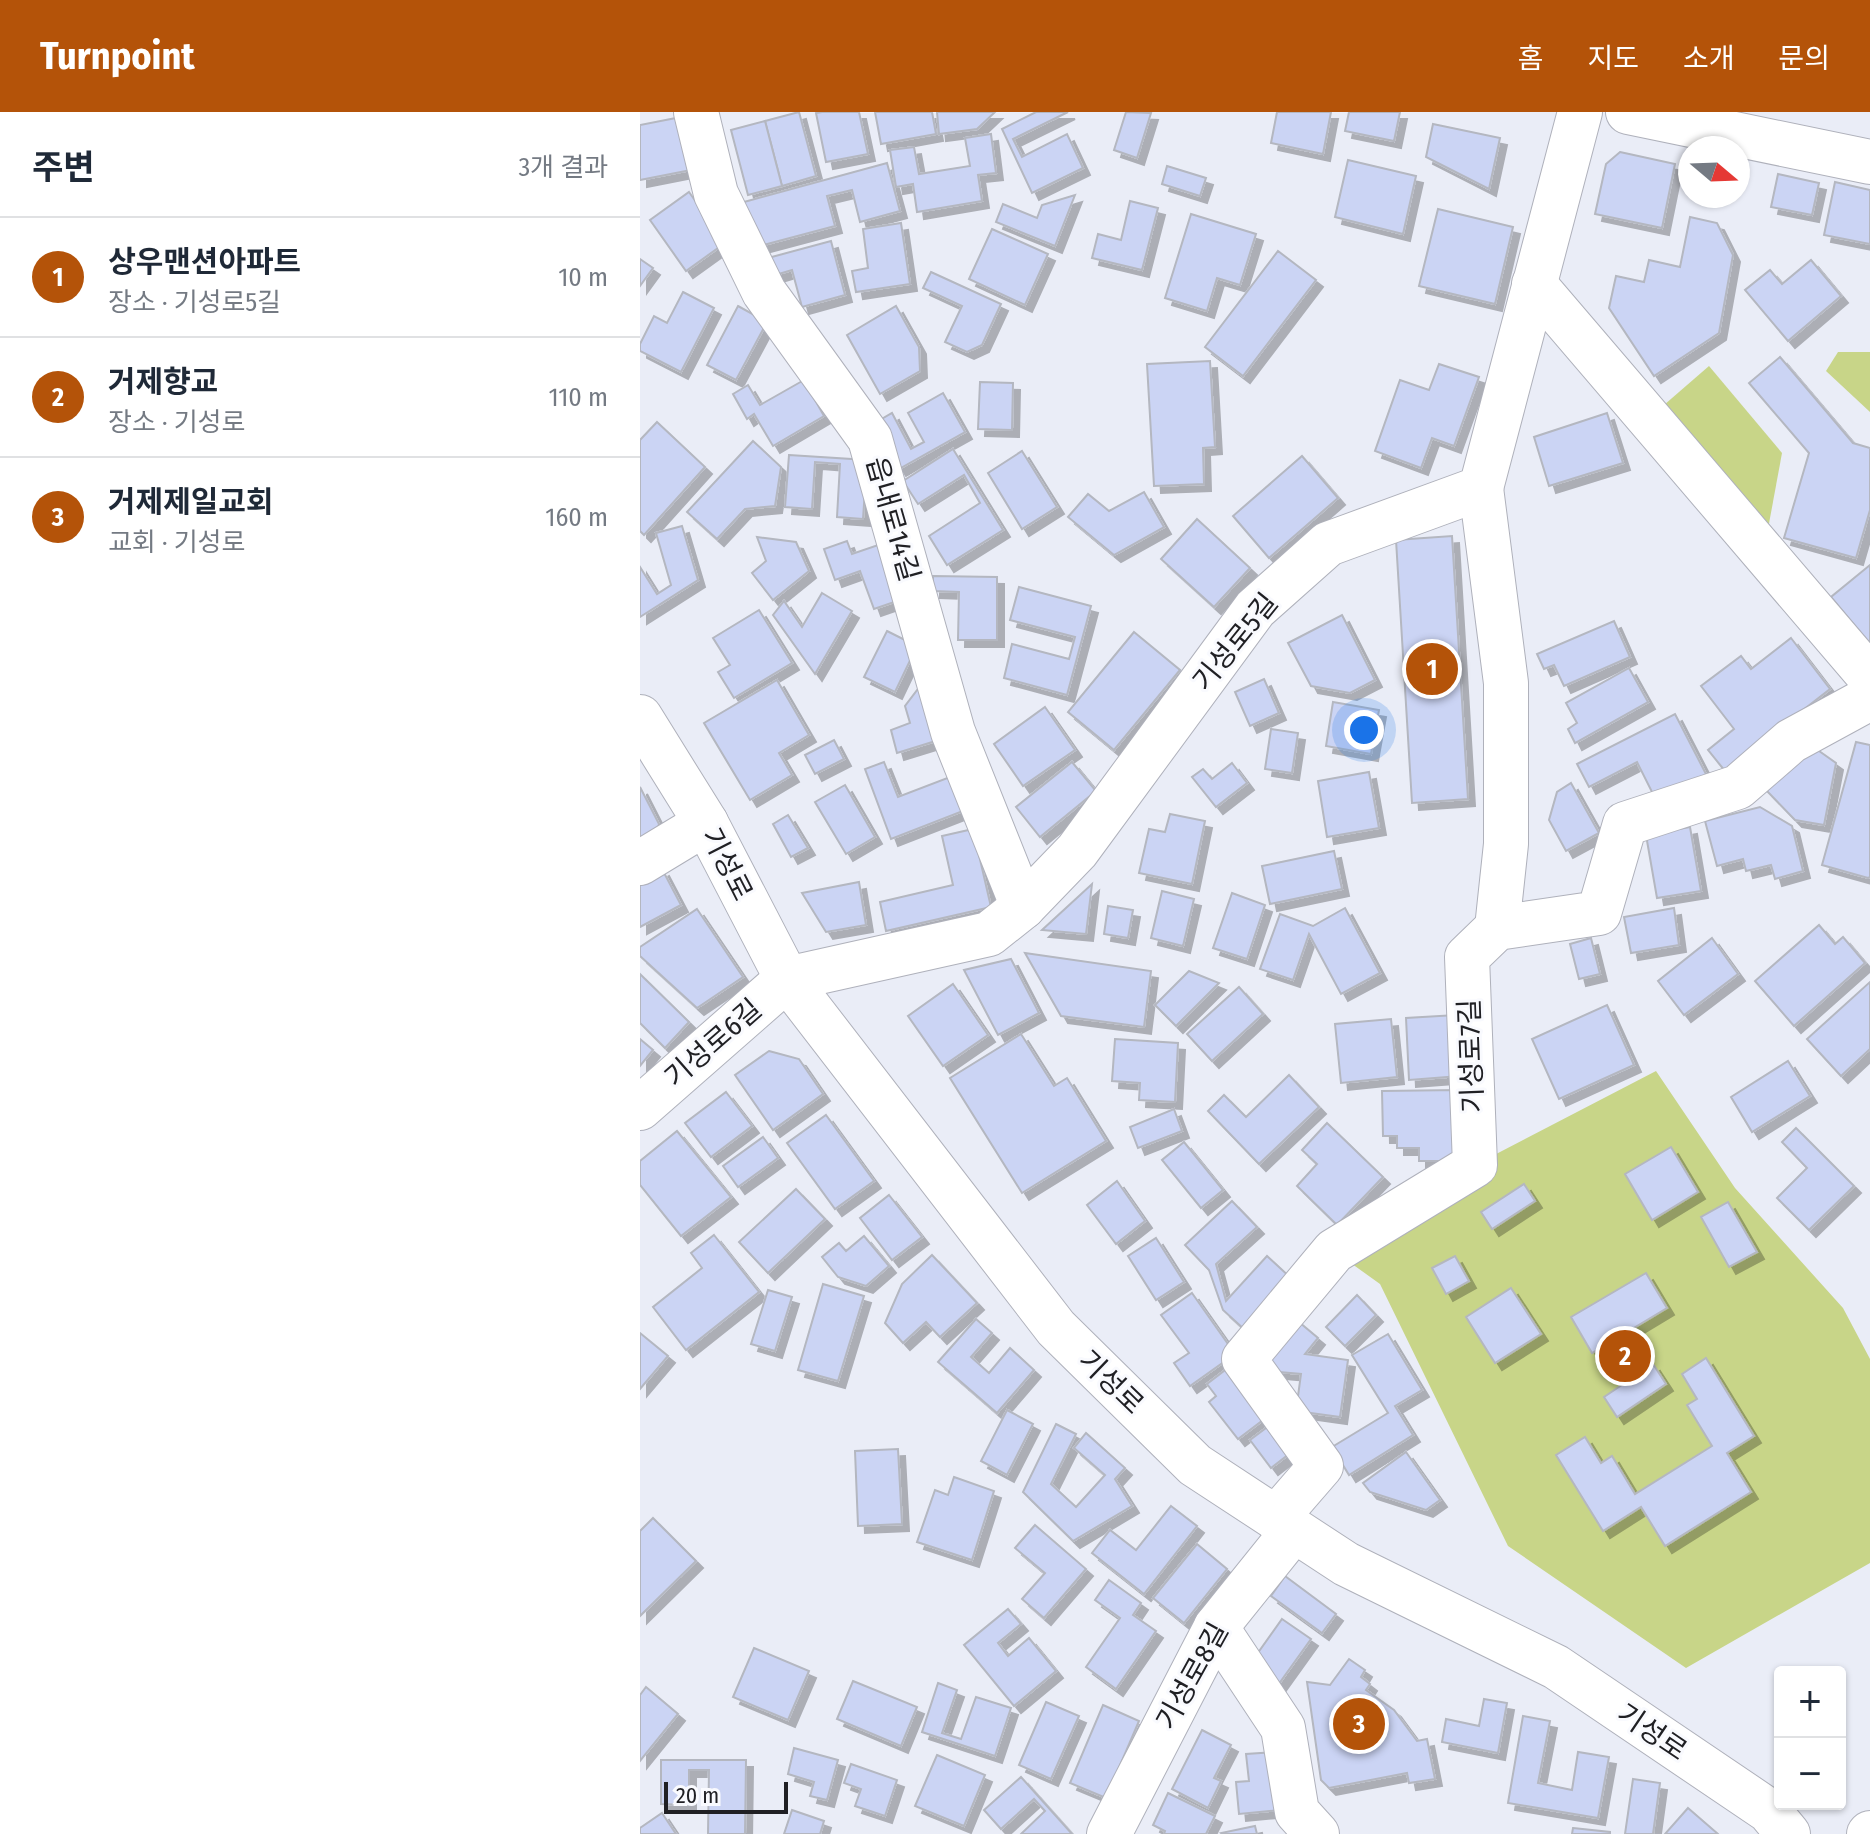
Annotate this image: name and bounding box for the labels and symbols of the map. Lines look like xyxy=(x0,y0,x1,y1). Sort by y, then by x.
north arrow xyxy=(1678,136,1750,208)
street label: 읍내로14길 xyxy=(860,453,926,585)
street label: 기성로5길 xyxy=(1186,587,1284,697)
pin: 1 xyxy=(1406,639,1458,699)
your location xyxy=(1344,710,1384,750)
street label: 기성로 xyxy=(695,822,759,906)
street label: 기성로6길 xyxy=(658,992,768,1094)
street label: 기성로7길 xyxy=(1453,998,1489,1114)
pin: 2 xyxy=(1599,1326,1651,1386)
street label: 기성로 xyxy=(1072,1343,1150,1421)
street label: 기성로8길 xyxy=(1149,1617,1235,1735)
pin: 3 xyxy=(1333,1694,1385,1754)
street label: 기성로 xyxy=(1611,1697,1693,1767)
scale bar xyxy=(664,1778,788,1814)

